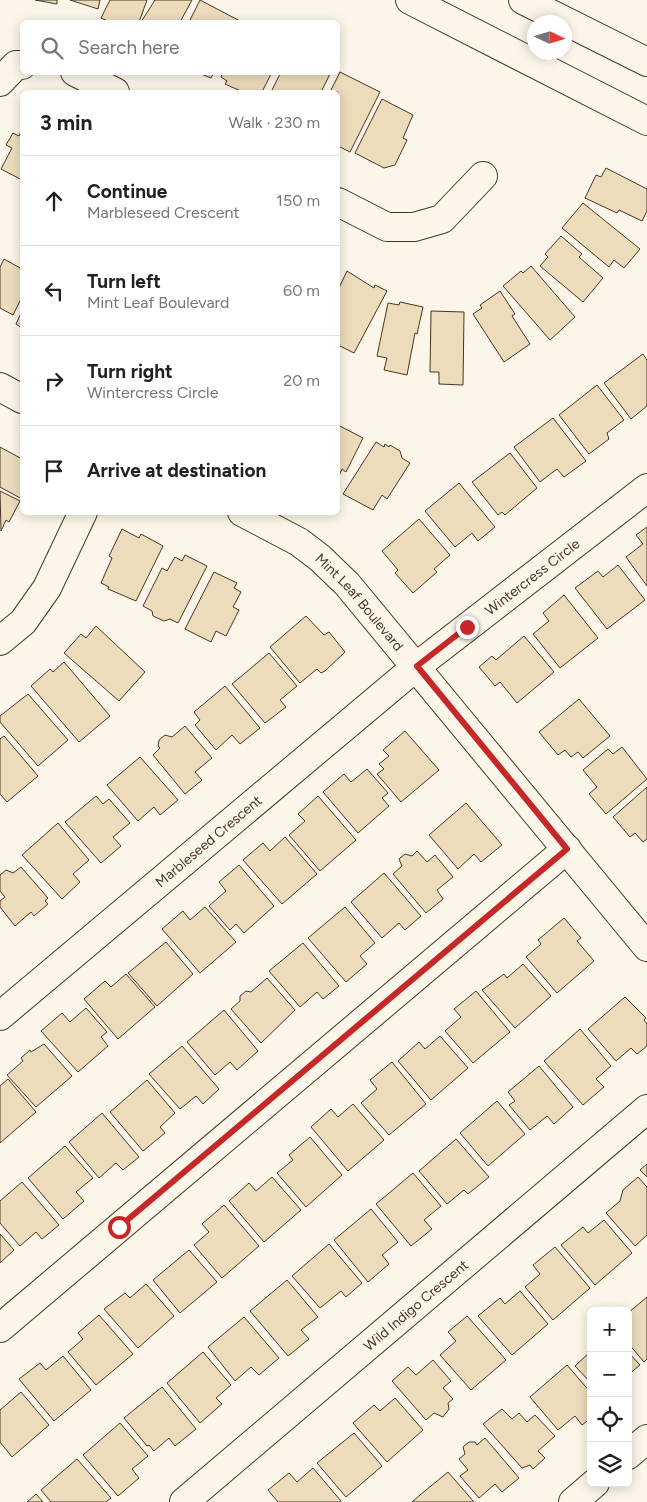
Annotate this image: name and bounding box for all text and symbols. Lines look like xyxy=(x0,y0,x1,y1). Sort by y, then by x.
north arrow xyxy=(527,15,572,60)
search box xyxy=(20,20,340,75)
icon: search xyxy=(38,34,66,62)
text: Search here xyxy=(78,36,180,59)
text: 3 min xyxy=(40,110,92,135)
text: Walk · 230 m xyxy=(228,113,320,132)
text: Continue xyxy=(87,180,167,203)
icon: ahead xyxy=(40,187,68,215)
text: 150 m xyxy=(276,191,320,210)
text: Marbleseed Crescent xyxy=(87,203,240,222)
text: Turn left xyxy=(87,270,161,293)
icon: left xyxy=(40,277,68,305)
text: 60 m xyxy=(283,281,320,300)
text: Mint Leaf Boulevard xyxy=(87,293,229,312)
text: Turn right xyxy=(87,360,173,383)
icon: right xyxy=(40,367,68,395)
text: 20 m xyxy=(283,371,320,390)
text: Wintercress Circle xyxy=(87,383,218,402)
icon: arrive xyxy=(40,457,68,485)
text: Arrive at destination xyxy=(87,459,266,482)
street label: Wintercress Circle xyxy=(481,535,583,619)
street label: Mint Leaf Boulevard xyxy=(312,550,407,654)
route end xyxy=(456,616,479,639)
street label: Marbleseed Crescent xyxy=(152,792,265,891)
route start xyxy=(108,1216,131,1239)
street label: Wild Indigo Crescent xyxy=(360,1256,471,1354)
map controls xyxy=(587,1307,632,1487)
button: + xyxy=(587,1307,632,1352)
button: − xyxy=(587,1352,632,1397)
button: locate xyxy=(587,1397,632,1442)
button: layers xyxy=(587,1442,632,1487)

